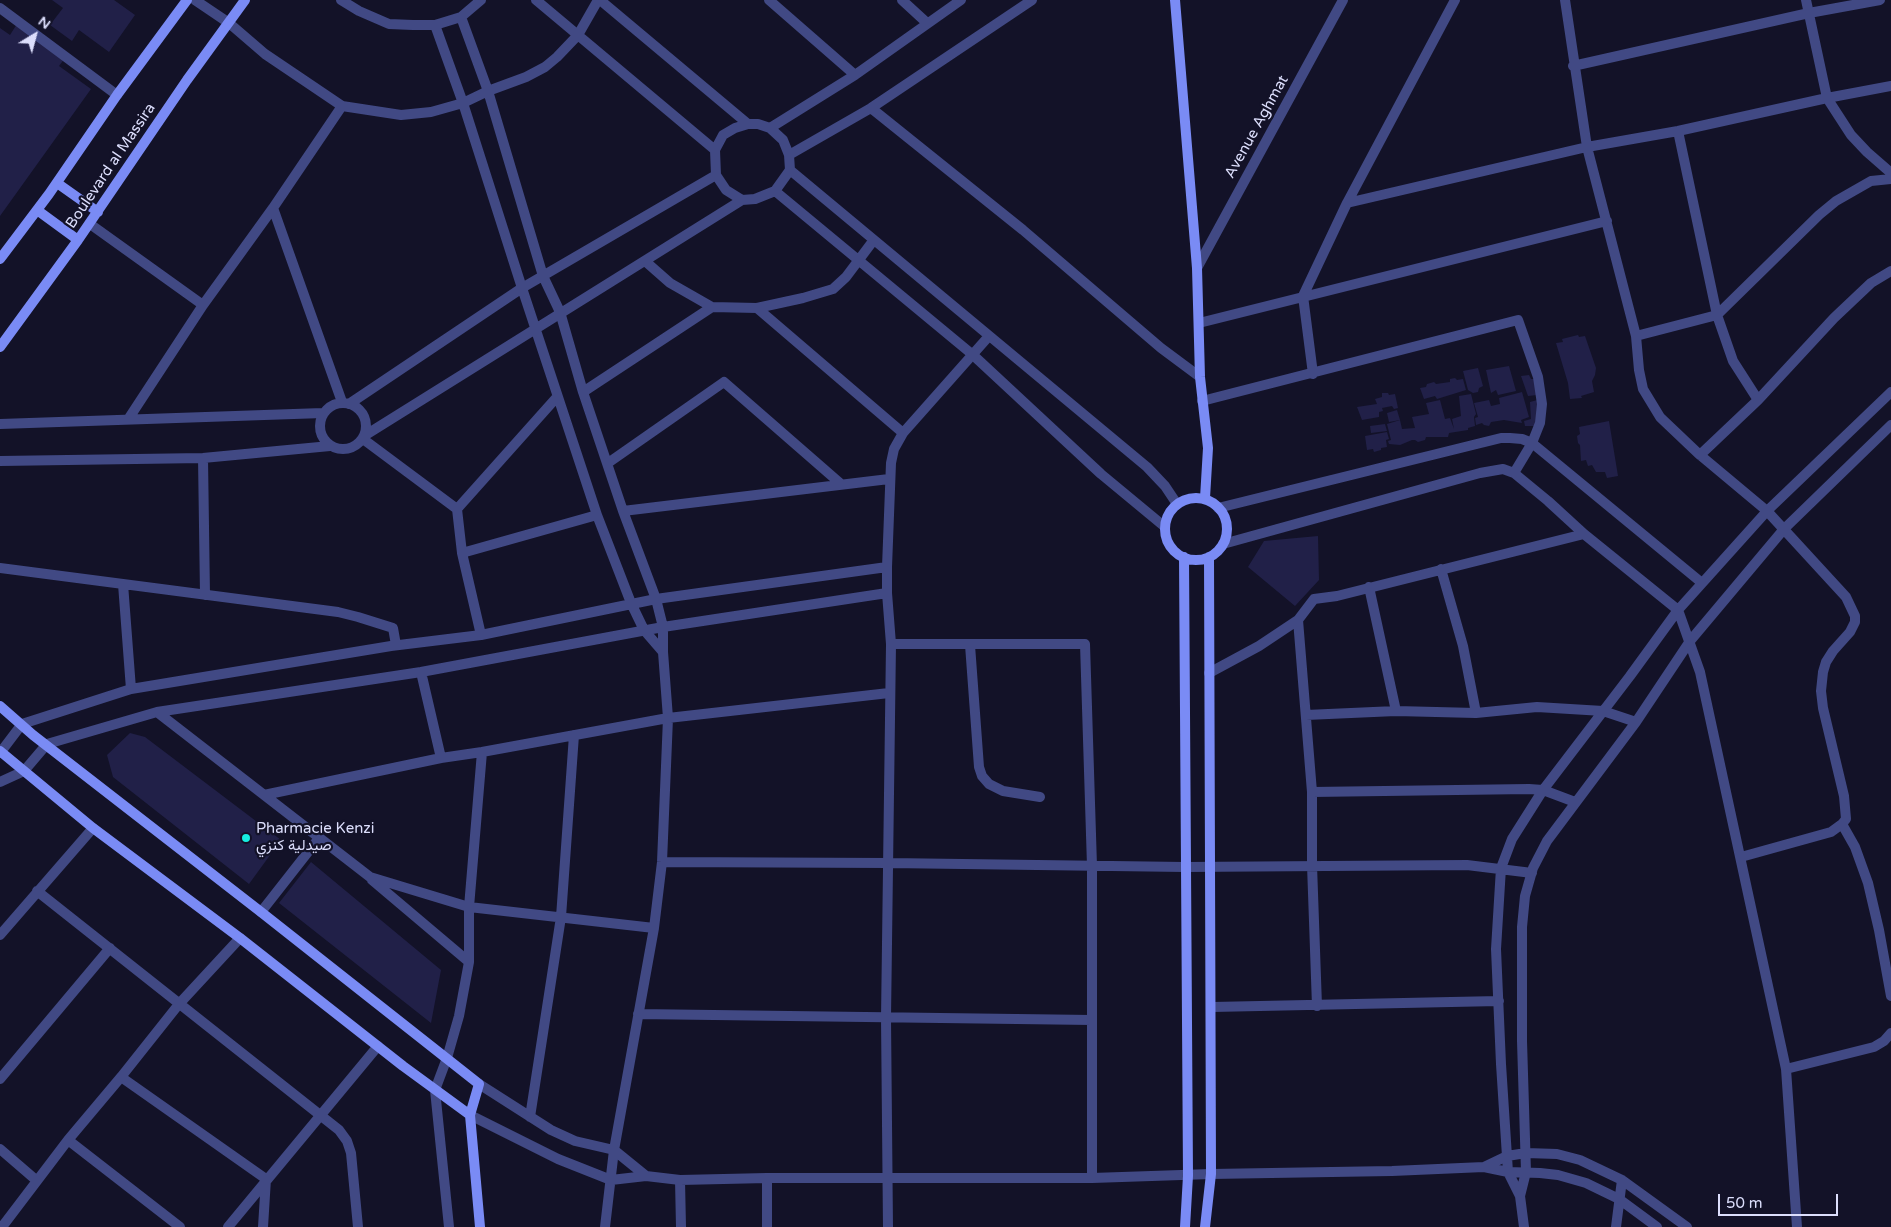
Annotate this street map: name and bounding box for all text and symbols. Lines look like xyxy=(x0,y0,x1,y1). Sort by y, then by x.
north arrow xyxy=(10,10,60,60)
text: N xyxy=(35,12,54,33)
street label: Avenue Aghmat xyxy=(1221,72,1293,182)
street label: Boulevard al Massira xyxy=(62,100,160,232)
place label: Pharmacie Kenzi صيدلية كنزي xyxy=(256,820,374,855)
marker: Pharmacie Kenzi صيدلية كنزي xyxy=(240,832,252,844)
scale bar xyxy=(1721,1184,1841,1216)
text: 50 m xyxy=(1726,1194,1763,1212)

